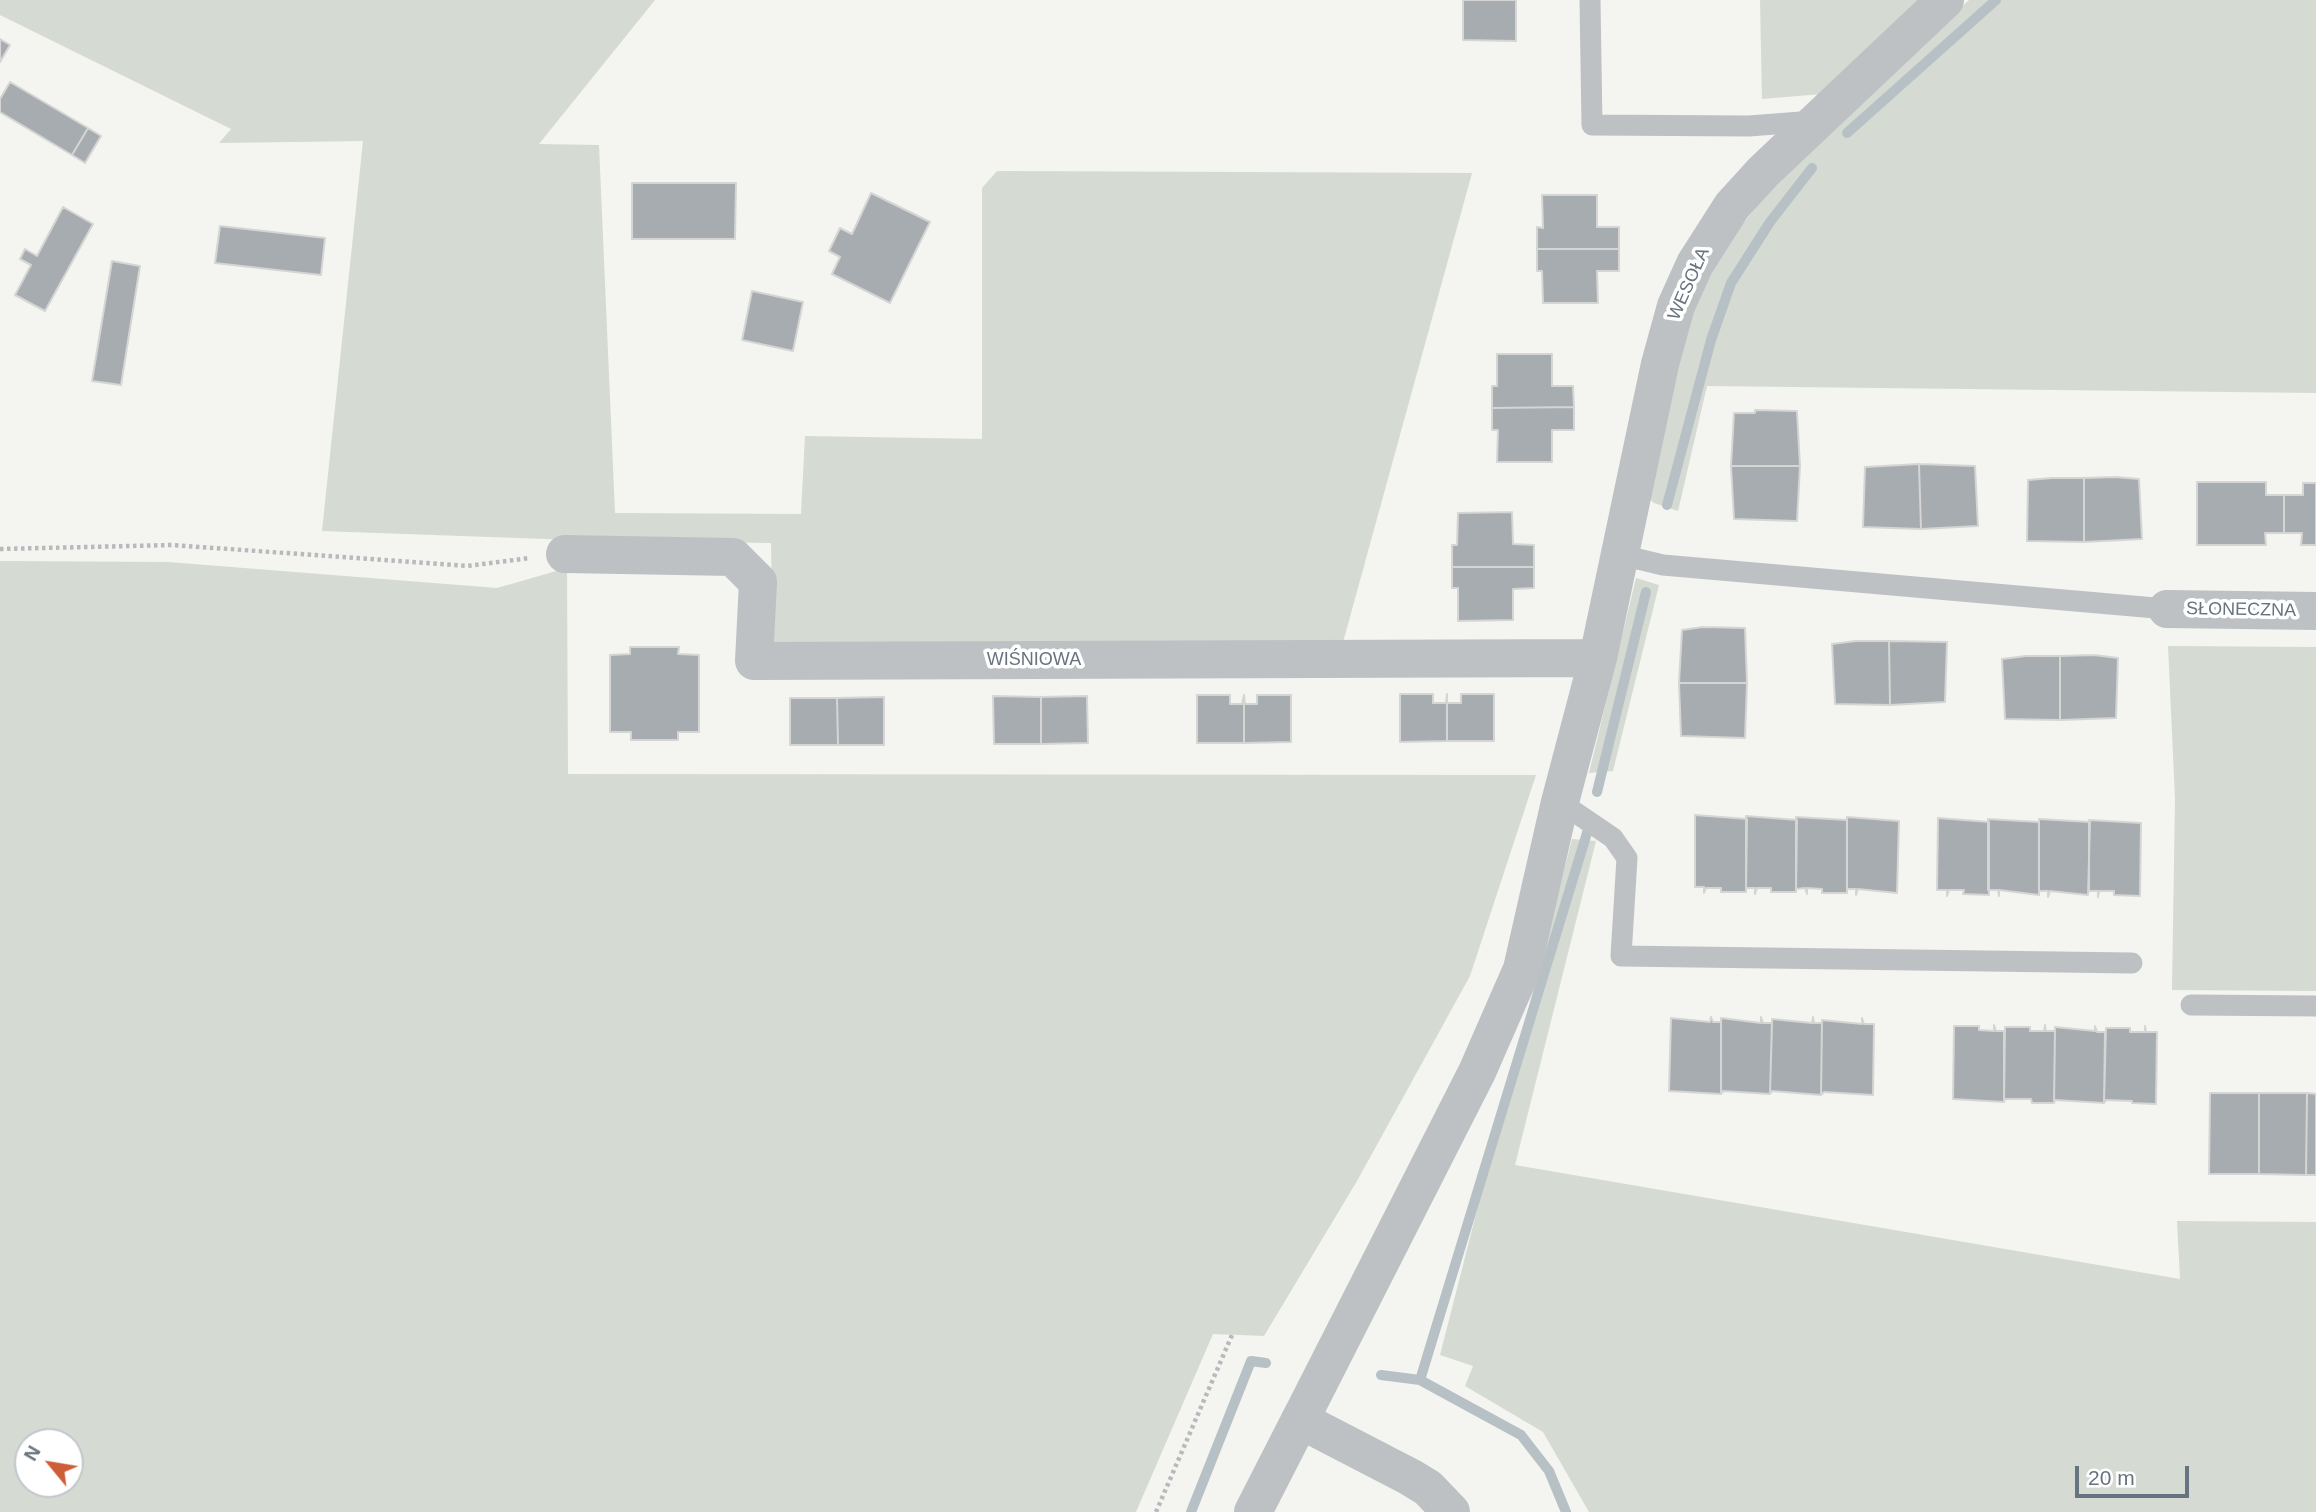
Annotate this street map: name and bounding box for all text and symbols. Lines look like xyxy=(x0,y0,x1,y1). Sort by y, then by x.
street label: WESOŁA xyxy=(1663,244,1715,324)
street label: SŁONECZNA xyxy=(2186,598,2296,622)
street label: WIŚNIOWA xyxy=(987,649,1081,671)
north arrow xyxy=(14,1428,84,1498)
text: N xyxy=(20,1442,45,1464)
scale bar xyxy=(2078,1452,2192,1496)
text: 20 m xyxy=(2088,1466,2135,1489)

